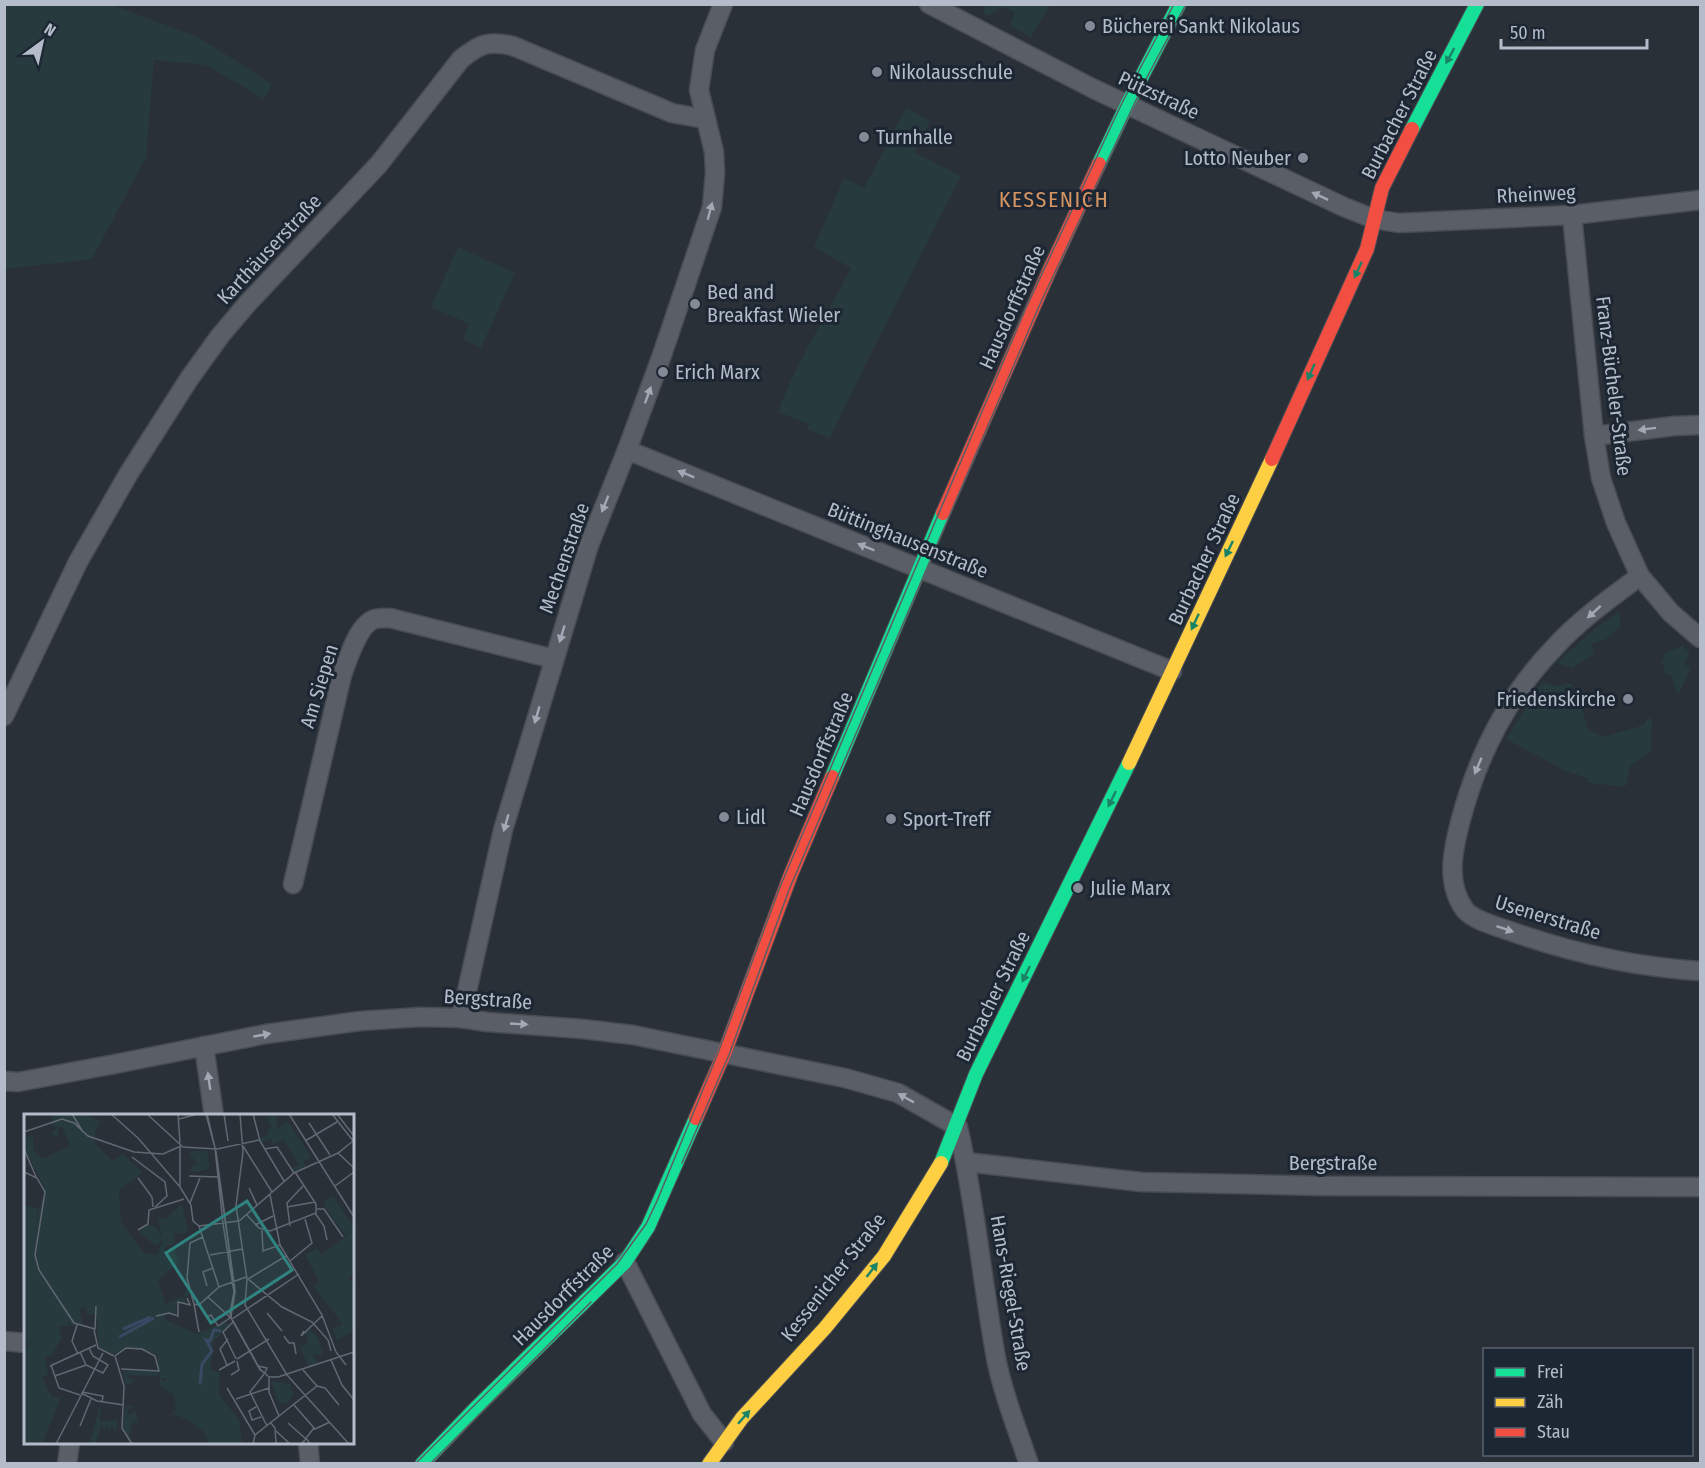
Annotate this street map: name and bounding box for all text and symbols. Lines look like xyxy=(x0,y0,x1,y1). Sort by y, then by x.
north arrow xyxy=(12,12,72,72)
scale bar xyxy=(1501,12,1646,50)
place label: Bücherei Sankt Nikolaus xyxy=(1102,14,1300,38)
text: N xyxy=(41,19,59,40)
marker: Bücherei Sankt Nikolaus xyxy=(1083,19,1097,33)
text: 50 m xyxy=(1510,22,1546,44)
street label: Burbacher Straße xyxy=(1356,45,1442,183)
one-way arrow xyxy=(1445,48,1455,65)
place label: Nikolausschule xyxy=(889,60,1013,84)
marker: Nikolausschule xyxy=(870,65,884,79)
street label: Pützstraße xyxy=(1115,66,1203,124)
place label: Turnhalle xyxy=(876,125,953,149)
marker: Turnhalle xyxy=(857,130,871,144)
place label: Lotto Neuber xyxy=(1184,146,1291,170)
marker: Lotto Neuber xyxy=(1296,151,1310,165)
street label: Rheinweg xyxy=(1496,180,1577,208)
district label: KESSENICH xyxy=(999,186,1109,213)
street label: Karthäuserstraße xyxy=(212,189,326,309)
one-way arrow xyxy=(1311,191,1329,201)
one-way arrow xyxy=(706,202,715,220)
street label: Hausdorffstraße xyxy=(974,241,1050,373)
one-way arrow xyxy=(1353,261,1362,278)
place label: Bed and Breakfast Wieler xyxy=(707,280,840,327)
street label: Franz-Bücheler-Straße xyxy=(1591,295,1637,477)
marker: Bed and Breakfast Wieler xyxy=(688,297,702,311)
place label: Erich Marx xyxy=(675,360,760,384)
one-way arrow xyxy=(1306,364,1316,382)
marker: Erich Marx xyxy=(656,365,670,379)
one-way arrow xyxy=(643,386,653,404)
one-way arrow xyxy=(1637,424,1656,434)
one-way arrow xyxy=(677,469,695,478)
street label: Burbacher Straße xyxy=(1163,489,1245,629)
one-way arrow xyxy=(600,496,610,514)
street label: Büttinghausenstraße xyxy=(824,497,992,583)
street label: Mechenstraße xyxy=(534,500,594,616)
one-way arrow xyxy=(1225,541,1234,558)
one-way arrow xyxy=(857,542,875,552)
one-way arrow xyxy=(1587,605,1602,618)
one-way arrow xyxy=(1190,614,1199,631)
one-way arrow xyxy=(557,625,566,643)
street label: Am Siepen xyxy=(295,641,343,731)
place label: Friedenskirche xyxy=(1497,687,1616,711)
street label: Hausdorffstraße xyxy=(784,688,858,820)
marker: Friedenskirche xyxy=(1621,692,1635,706)
one-way arrow xyxy=(532,706,541,724)
one-way arrow xyxy=(1473,757,1482,775)
one-way arrow xyxy=(1108,791,1117,808)
place label: Lidl xyxy=(736,805,766,829)
place label: Sport-Treff xyxy=(903,807,992,831)
marker: Lidl xyxy=(717,810,731,824)
marker: Sport-Treff xyxy=(884,812,898,826)
one-way arrow xyxy=(500,814,510,832)
place label: Julie Marx xyxy=(1090,876,1171,900)
marker: Julie Marx xyxy=(1071,881,1085,895)
street label: Usenerstraße xyxy=(1492,890,1604,944)
one-way arrow xyxy=(1496,925,1514,935)
street label: Burbacher Straße xyxy=(951,927,1035,1065)
one-way arrow xyxy=(1022,965,1032,983)
street label: Bergstraße xyxy=(443,984,533,1014)
one-way arrow xyxy=(509,1019,528,1028)
one-way arrow xyxy=(252,1030,271,1039)
one-way arrow xyxy=(205,1071,214,1090)
one-way arrow xyxy=(898,1094,915,1104)
inset map xyxy=(24,1114,354,1444)
street label: Bergstraße xyxy=(1289,1151,1377,1175)
street label: Kessenicher Straße xyxy=(775,1208,891,1346)
street label: Hans-Riegel-Straße xyxy=(985,1213,1037,1373)
street label: Hausdorffstraße xyxy=(507,1239,619,1351)
one-way arrow xyxy=(866,1262,879,1278)
legend xyxy=(1483,1348,1693,1456)
text: Frei xyxy=(1537,1361,1563,1383)
text: Zäh xyxy=(1537,1391,1564,1413)
one-way arrow xyxy=(737,1410,750,1425)
text: Stau xyxy=(1537,1421,1570,1443)

